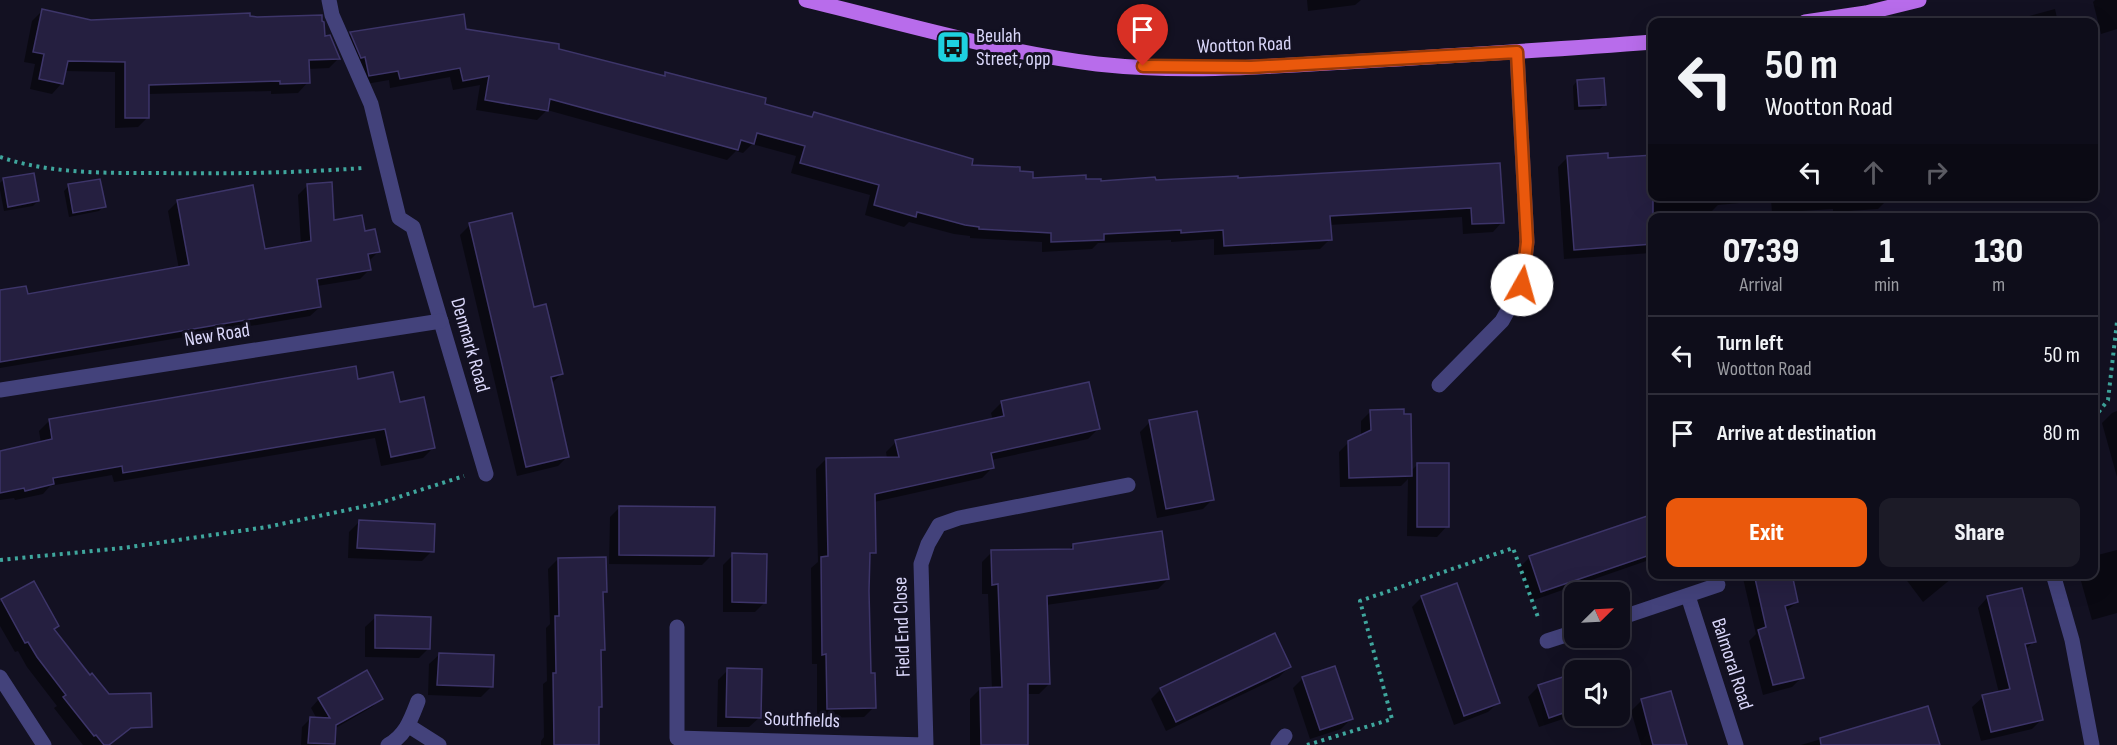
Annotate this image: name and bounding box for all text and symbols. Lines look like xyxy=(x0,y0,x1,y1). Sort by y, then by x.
pin xyxy=(1117,4,1168,66)
icon: arrive xyxy=(1126,13,1159,46)
place label: Beulah Street, opp xyxy=(976,24,1050,71)
bus stop icon: Beulah Street, opp xyxy=(935,29,971,65)
street label: Wootton Road xyxy=(1196,31,1292,59)
text: 50 m xyxy=(1765,40,1838,91)
icon: left xyxy=(1666,42,1744,120)
text: Wootton Road xyxy=(1765,91,1893,123)
icon: left xyxy=(1794,156,1827,189)
icon: ahead xyxy=(1857,156,1890,189)
icon: right xyxy=(1920,156,1953,189)
text: 07:39 xyxy=(1723,230,1799,273)
text: 1 xyxy=(1879,230,1894,273)
text: 130 xyxy=(1974,230,2023,273)
position arrow xyxy=(1490,253,1554,317)
text: Arrival xyxy=(1740,273,1783,297)
text: min xyxy=(1874,273,1899,297)
text: m xyxy=(1992,273,2005,297)
street label: Denmark Road xyxy=(445,295,495,395)
street label: New Road xyxy=(183,318,251,352)
text: Turn left xyxy=(1717,330,1783,357)
icon: left xyxy=(1666,339,1699,372)
text: 50 m xyxy=(2044,342,2080,369)
text: Wootton Road xyxy=(1717,357,1812,381)
icon: arrive xyxy=(1666,417,1699,450)
text: Arrive at destination xyxy=(1717,420,1876,447)
text: 80 m xyxy=(2043,420,2080,447)
button: Exit xyxy=(1666,498,1867,567)
button: Share xyxy=(1879,498,2080,567)
street label: Field End Close xyxy=(888,577,916,677)
north arrow xyxy=(1564,582,1630,648)
map controls xyxy=(1564,582,1630,726)
street label: Balmoral Road xyxy=(1706,615,1758,713)
button: sound xyxy=(1564,660,1630,726)
street label: Southfields xyxy=(764,707,840,733)

